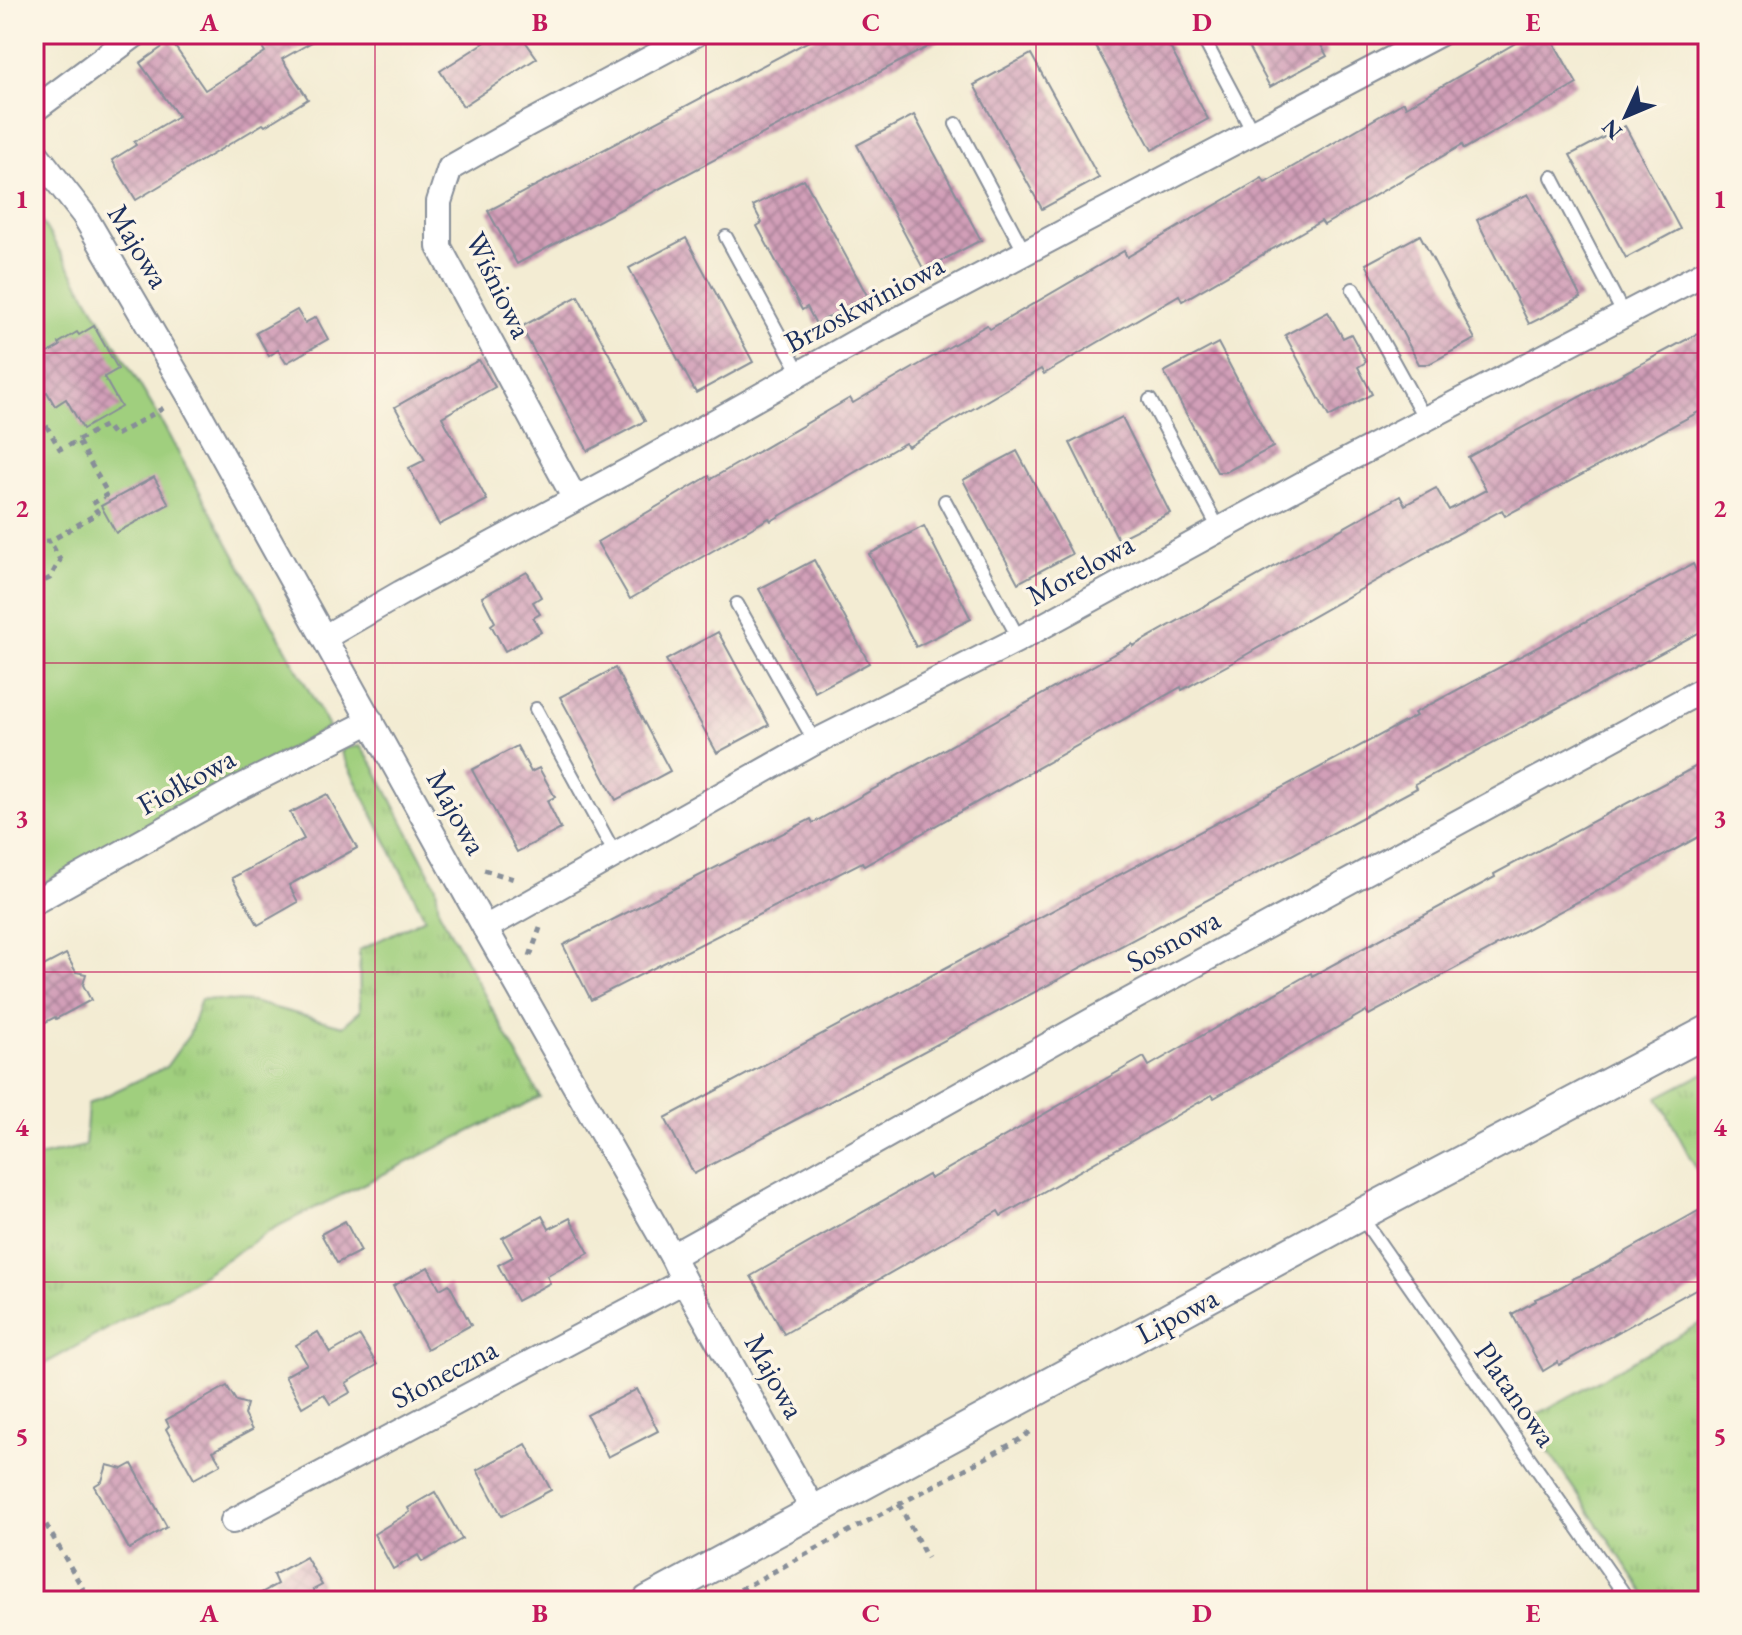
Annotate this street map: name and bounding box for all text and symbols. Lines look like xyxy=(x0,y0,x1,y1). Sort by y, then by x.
text: A xyxy=(199,5,219,39)
text: B xyxy=(532,5,548,39)
text: C xyxy=(862,5,880,39)
text: D xyxy=(1192,5,1212,39)
text: E xyxy=(1526,5,1541,39)
north arrow xyxy=(1586,76,1666,156)
text: N xyxy=(1595,113,1629,146)
text: 1 xyxy=(15,182,29,216)
text: 1 xyxy=(1713,182,1727,216)
street label: Majowa xyxy=(99,197,179,295)
street label: Wiśniowa xyxy=(457,225,541,345)
street label: Brzoskwiniowa xyxy=(778,245,950,361)
text: 2 xyxy=(15,491,29,525)
text: 2 xyxy=(1713,491,1727,525)
street label: Morelowa xyxy=(1020,524,1141,614)
street label: Fiołkowa xyxy=(130,738,242,824)
street label: Majowa xyxy=(418,763,496,861)
text: 3 xyxy=(15,801,29,835)
text: 3 xyxy=(1713,801,1727,835)
street label: Sosnowa xyxy=(1119,899,1227,981)
text: 4 xyxy=(15,1110,29,1144)
text: 4 xyxy=(1713,1110,1727,1144)
street label: Lipowa xyxy=(1129,1277,1225,1353)
street label: Majowa xyxy=(736,1327,814,1425)
street label: Słoneczna xyxy=(384,1329,504,1417)
street label: Platanowa xyxy=(1466,1334,1566,1454)
text: 5 xyxy=(15,1419,29,1453)
text: 5 xyxy=(1713,1419,1727,1453)
text: A xyxy=(199,1596,219,1630)
text: B xyxy=(532,1596,548,1630)
text: C xyxy=(862,1596,880,1630)
text: D xyxy=(1192,1596,1212,1630)
text: E xyxy=(1526,1596,1541,1630)

